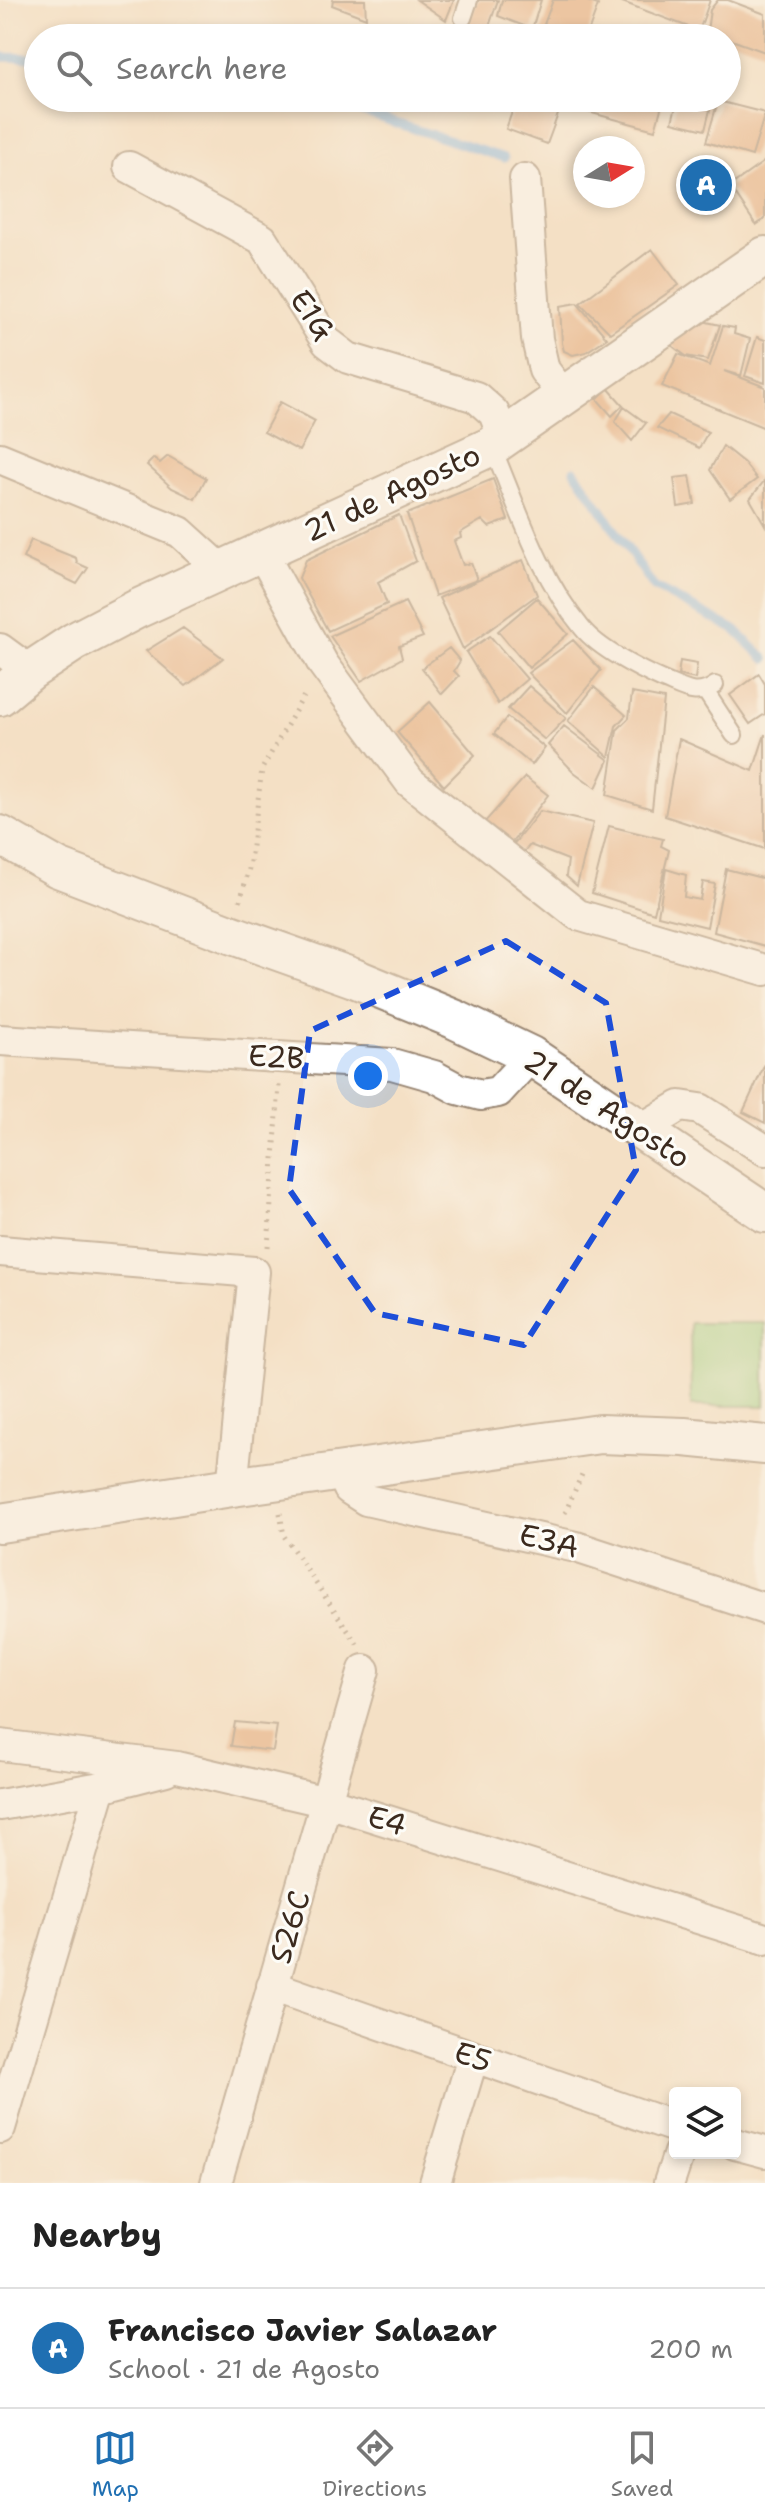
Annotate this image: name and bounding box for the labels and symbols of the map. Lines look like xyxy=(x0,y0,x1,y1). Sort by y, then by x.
north arrow xyxy=(573,136,645,208)
pin: A xyxy=(680,155,732,215)
street label: E1G xyxy=(280,281,344,348)
street label: 21 de Agosto xyxy=(297,434,487,551)
street label: E2B xyxy=(247,1035,305,1078)
street label: 21 de Agosto xyxy=(516,1039,698,1178)
your location xyxy=(348,1056,388,1096)
street label: E3A xyxy=(515,1513,583,1568)
street label: E4 xyxy=(363,1795,411,1846)
street label: S26C xyxy=(259,1885,320,1968)
street label: E5 xyxy=(449,2031,497,2082)

